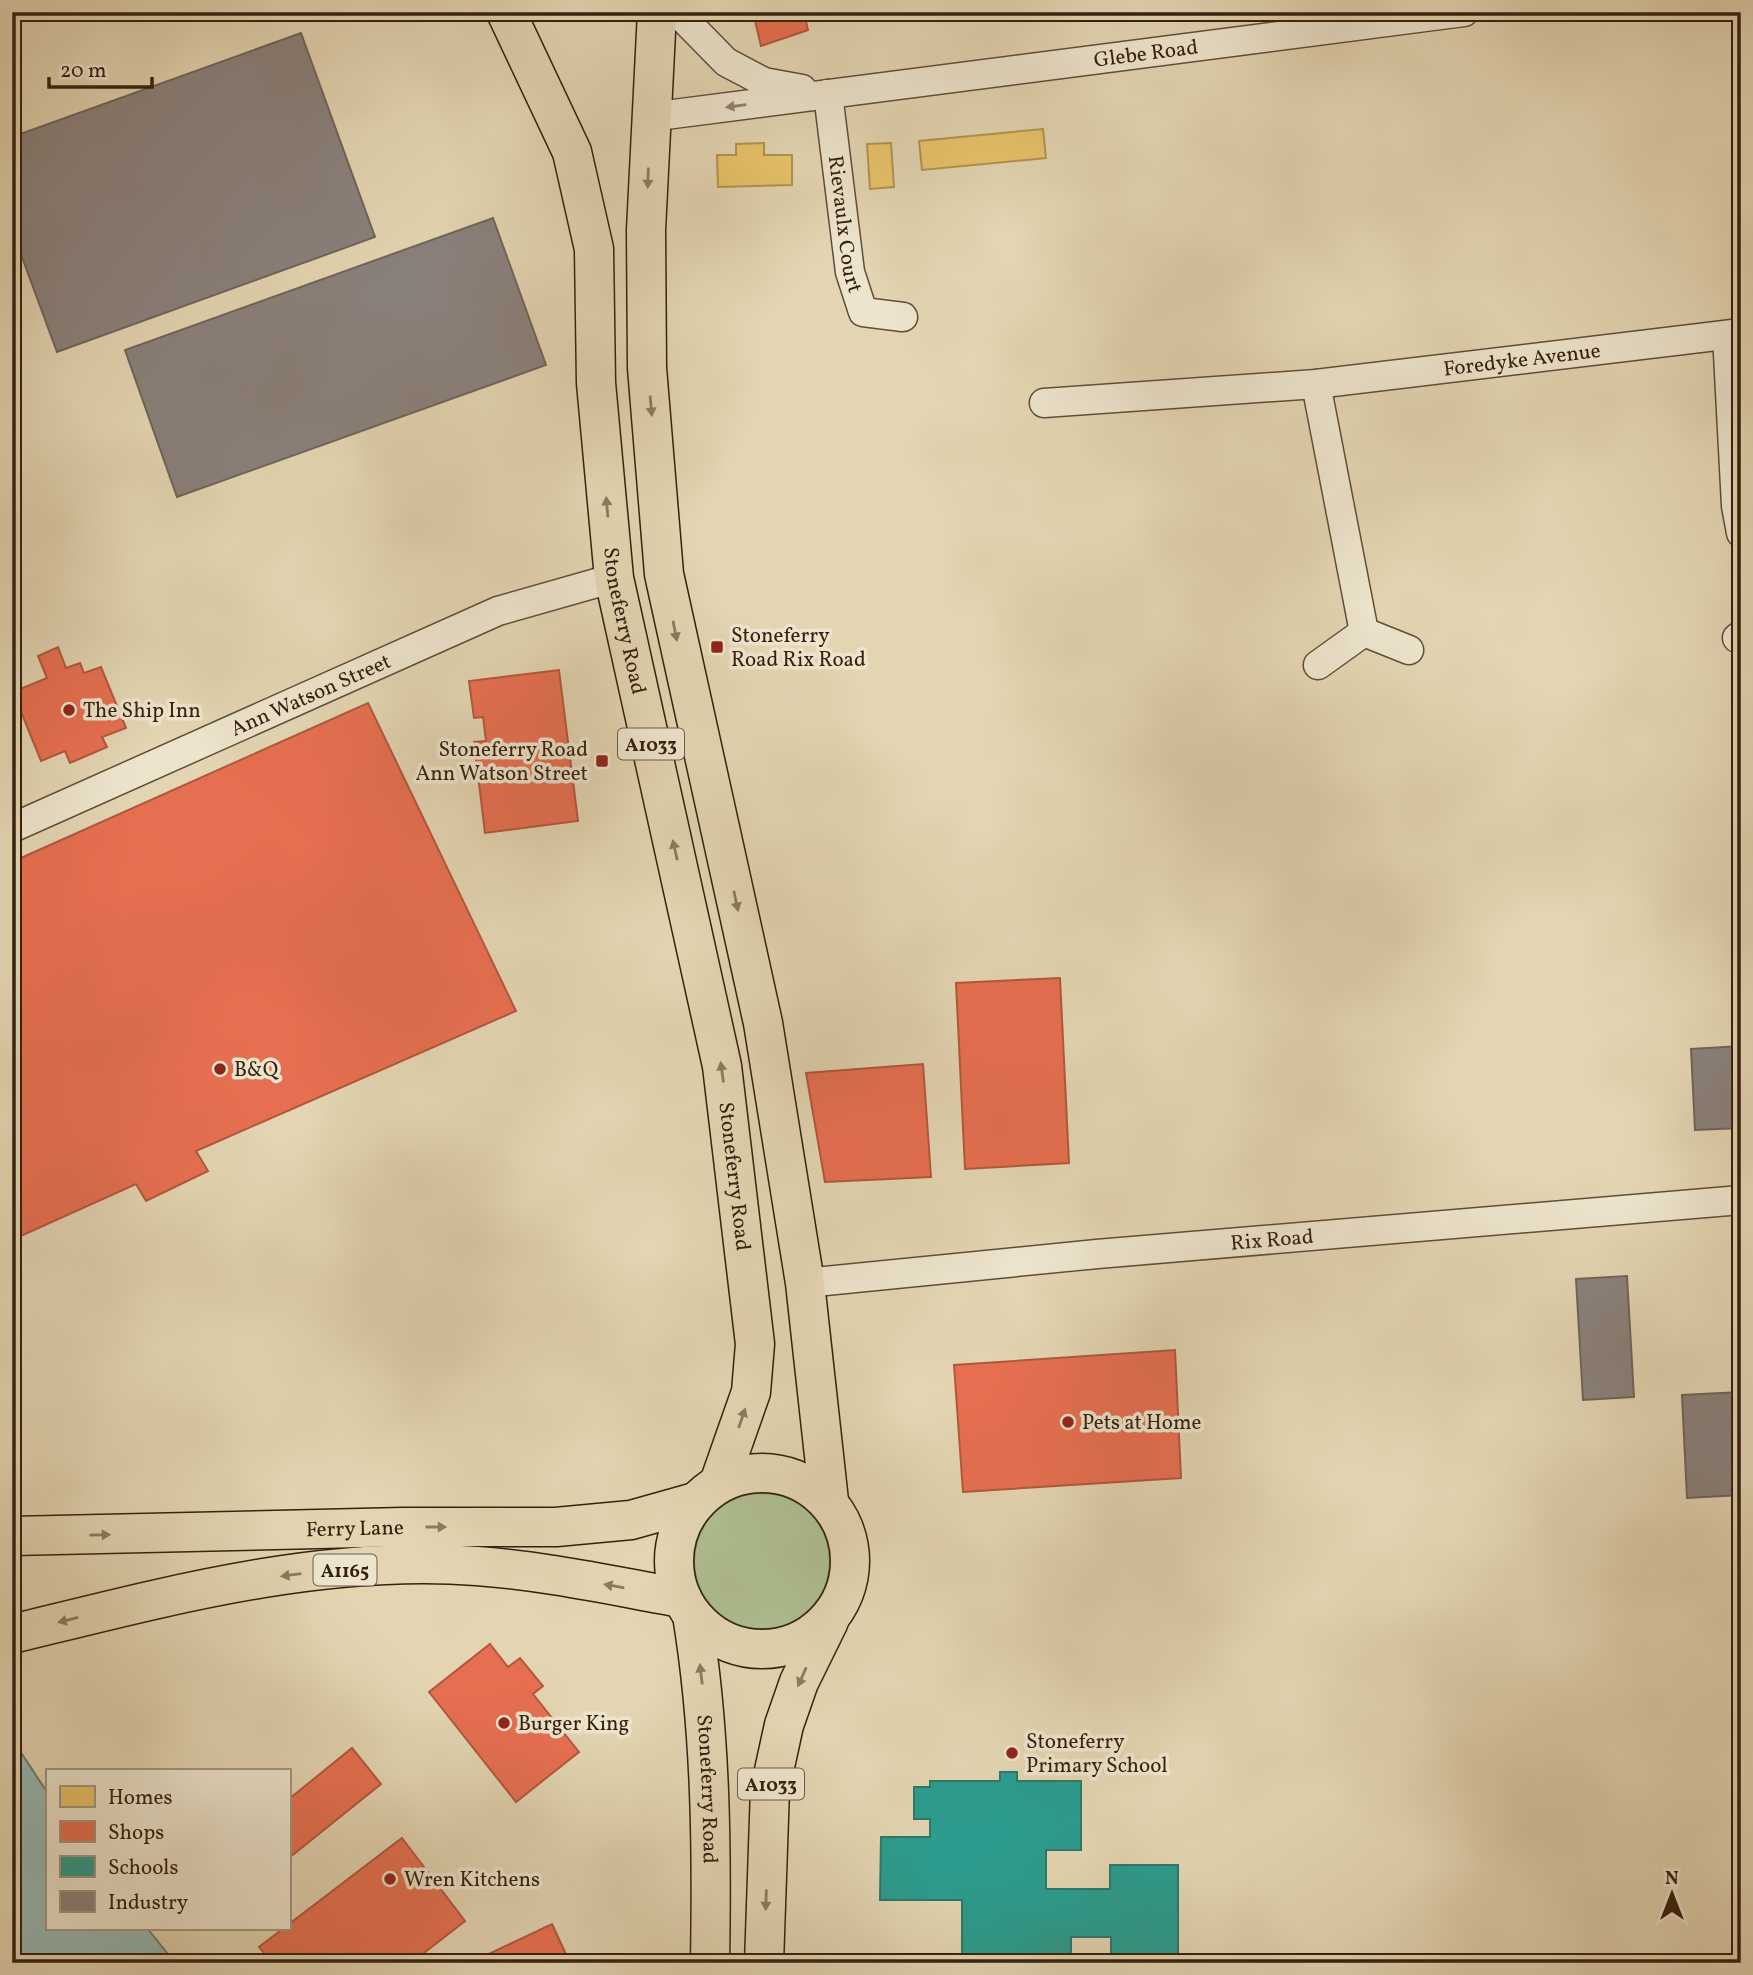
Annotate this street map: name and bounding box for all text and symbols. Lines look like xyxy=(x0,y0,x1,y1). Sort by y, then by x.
street label: Glebe Road xyxy=(1092,33,1200,76)
scale bar xyxy=(49,46,152,90)
text: 20 m xyxy=(60,57,106,86)
one-way arrow xyxy=(725,101,747,112)
street label: Rievaulx Court xyxy=(820,154,869,297)
one-way arrow xyxy=(642,167,654,189)
street label: Foredyke Avenue xyxy=(1442,337,1602,385)
one-way arrow xyxy=(646,395,657,417)
one-way arrow xyxy=(602,496,613,518)
street label: Stoneferry Road xyxy=(595,546,652,697)
one-way arrow xyxy=(670,620,681,642)
place label: Stoneferry Road Rix Road xyxy=(731,622,866,675)
marker: Stoneferry Road Rix Road xyxy=(709,639,725,655)
street label: Ann Watson Street xyxy=(226,648,396,744)
place label: The Ship Inn xyxy=(83,697,201,726)
marker: The Ship Inn xyxy=(61,702,77,718)
road number: A1033 xyxy=(618,729,684,760)
place label: Stoneferry Road Ann Watson Street xyxy=(416,736,588,789)
marker: Stoneferry Road Ann Watson Street xyxy=(594,753,610,769)
one-way arrow xyxy=(669,839,680,861)
one-way arrow xyxy=(731,890,742,912)
place label: B&Q xyxy=(234,1056,280,1085)
marker: B&Q xyxy=(212,1061,228,1077)
one-way arrow xyxy=(717,1061,728,1083)
street label: Stoneferry Road xyxy=(710,1100,757,1253)
street label: Rix Road xyxy=(1229,1223,1315,1259)
one-way arrow xyxy=(737,1408,748,1429)
place label: Pets at Home xyxy=(1082,1409,1202,1438)
marker: Pets at Home xyxy=(1060,1414,1076,1430)
street label: Ferry Lane xyxy=(306,1514,404,1545)
one-way arrow xyxy=(425,1521,447,1533)
one-way arrow xyxy=(89,1529,111,1540)
road number: A1165 xyxy=(314,1554,376,1586)
one-way arrow xyxy=(280,1569,302,1580)
one-way arrow xyxy=(603,1580,625,1591)
one-way arrow xyxy=(57,1615,79,1626)
one-way arrow xyxy=(696,1663,707,1685)
one-way arrow xyxy=(796,1667,808,1687)
place label: Burger King xyxy=(518,1710,629,1739)
street label: Stoneferry Road xyxy=(688,1713,724,1864)
marker: Burger King xyxy=(496,1715,512,1731)
place label: Stoneferry Primary School xyxy=(1026,1728,1167,1781)
marker: Stoneferry Primary School xyxy=(1004,1745,1020,1761)
road number: A1033 xyxy=(738,1768,804,1800)
legend xyxy=(46,1769,290,1930)
text: Homes xyxy=(108,1784,173,1813)
text: Shops xyxy=(108,1819,164,1848)
text: Schools xyxy=(108,1854,178,1883)
north arrow xyxy=(1638,1860,1708,1930)
place label: Wren Kitchens xyxy=(404,1866,540,1895)
text: N xyxy=(1665,1866,1679,1892)
marker: Wren Kitchens xyxy=(382,1871,398,1887)
text: Industry xyxy=(108,1889,189,1918)
one-way arrow xyxy=(760,1889,772,1911)

